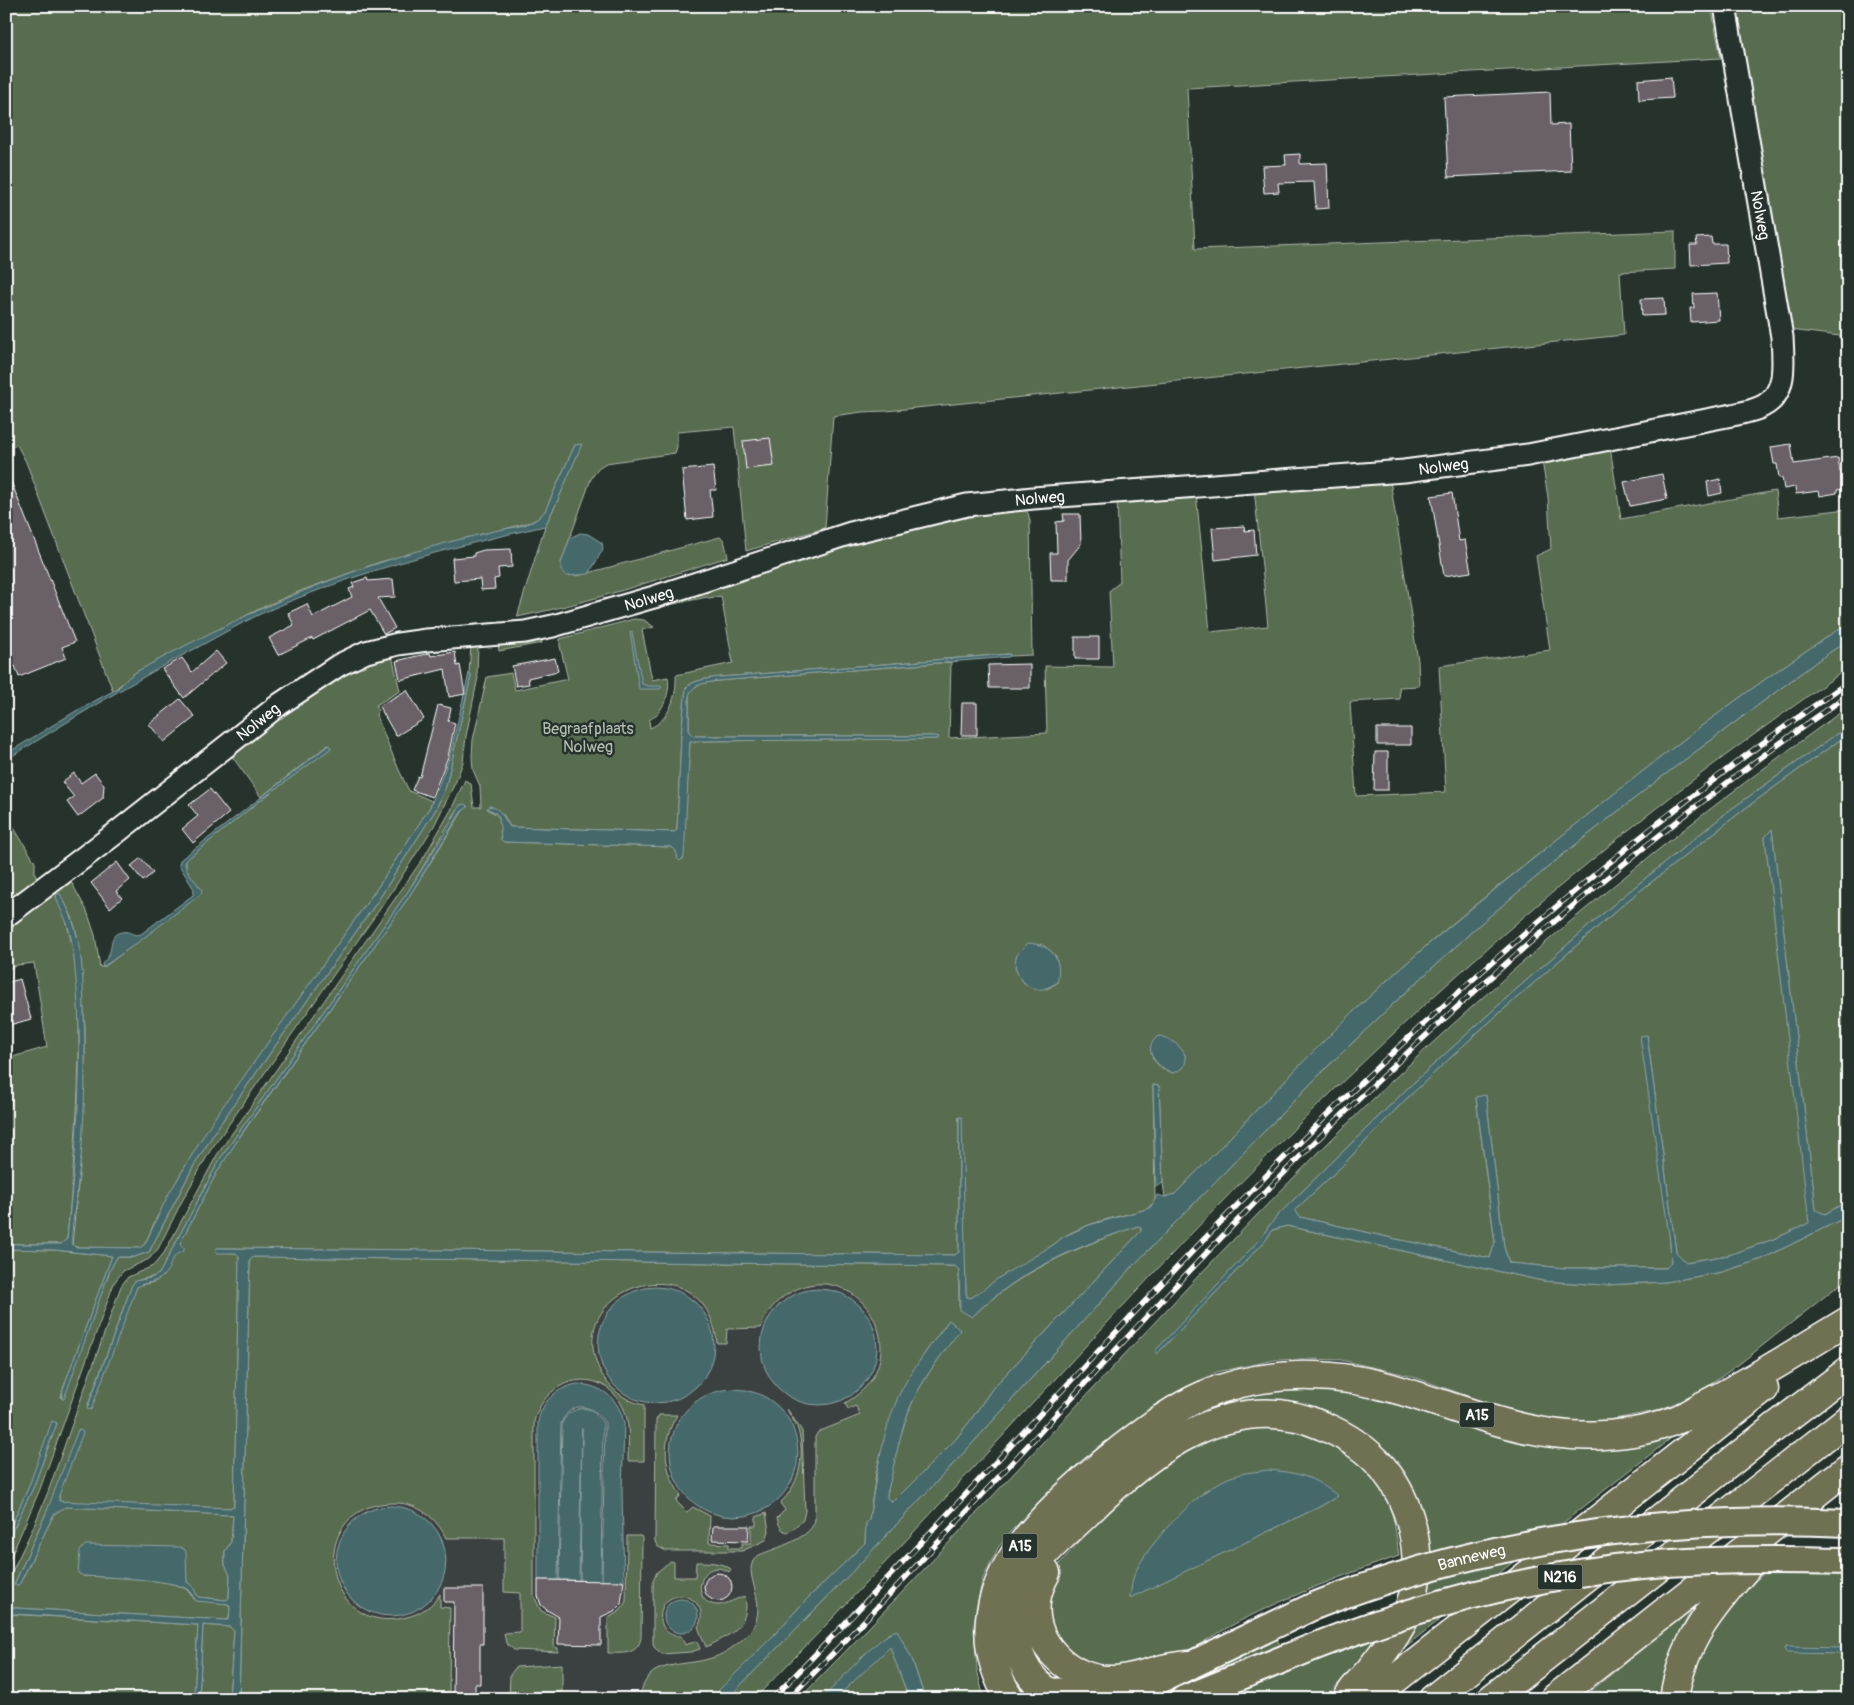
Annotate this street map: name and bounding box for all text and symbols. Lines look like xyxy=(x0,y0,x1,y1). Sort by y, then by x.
street label: Nolweg xyxy=(1746,189,1774,242)
street label: Nolweg xyxy=(1417,454,1470,480)
street label: Nolweg xyxy=(1014,487,1065,511)
street label: Nolweg xyxy=(622,582,676,616)
street label: Nolweg xyxy=(232,699,284,746)
park label: Begraafplaats Nolweg xyxy=(542,719,634,757)
road number: A15 xyxy=(1460,1402,1494,1428)
road number: A15 xyxy=(1002,1534,1038,1558)
street label: Banneweg xyxy=(1436,1540,1507,1575)
road number: N216 xyxy=(1538,1564,1582,1590)

